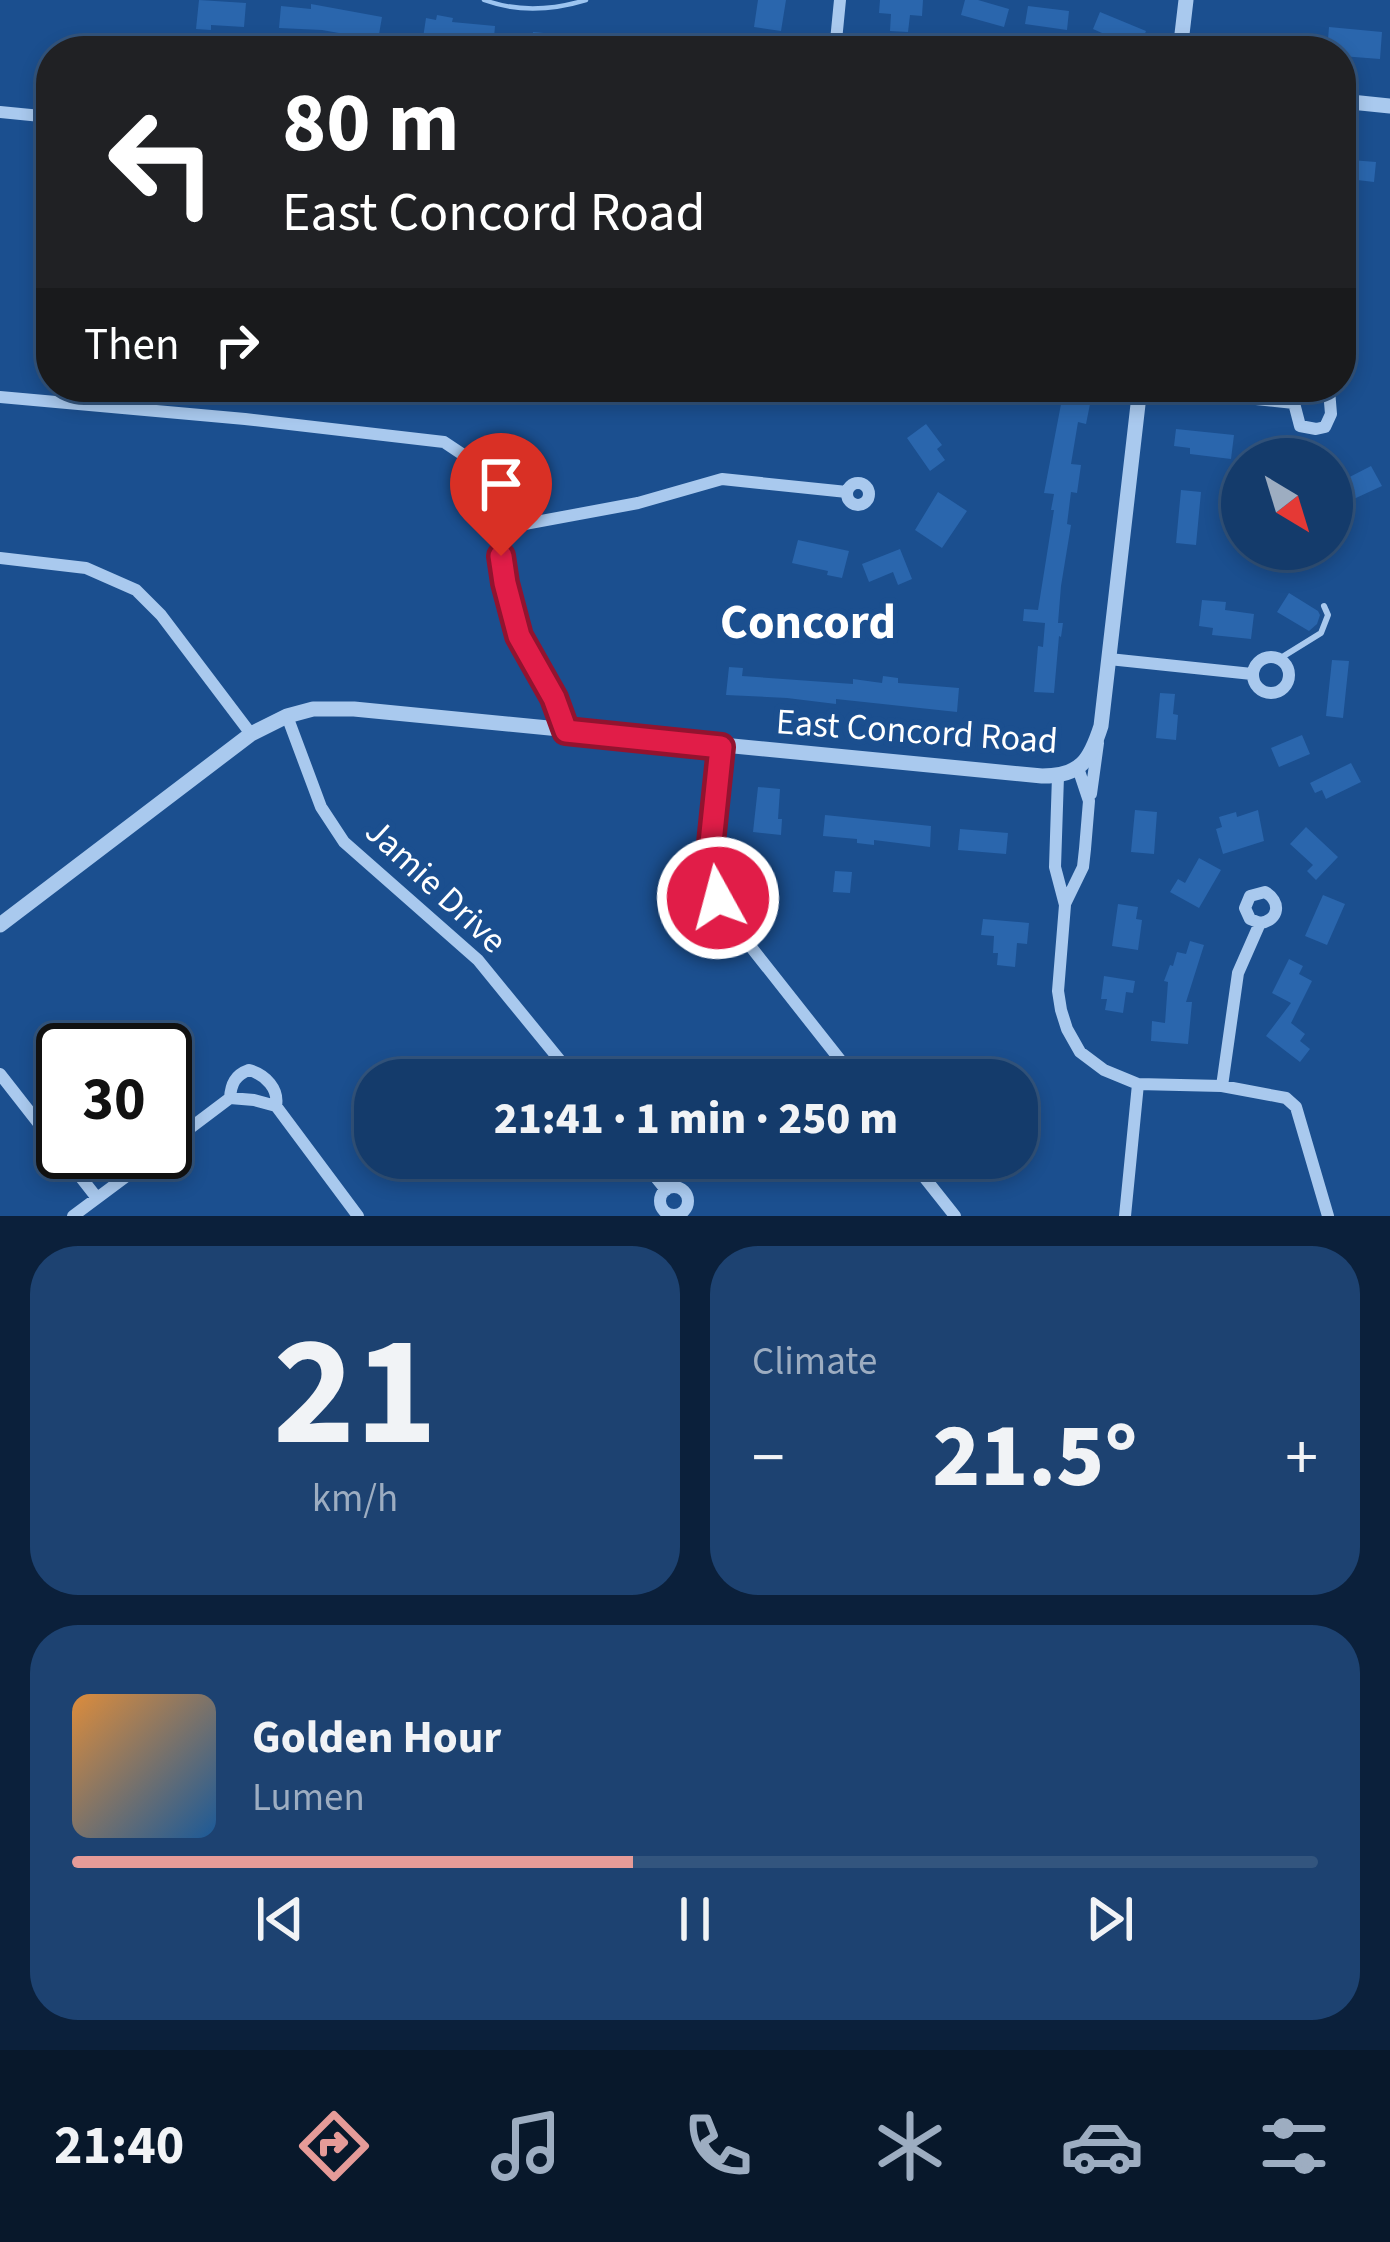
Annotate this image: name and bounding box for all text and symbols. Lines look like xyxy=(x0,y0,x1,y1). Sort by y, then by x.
text: 80 m xyxy=(282,64,460,184)
icon: left xyxy=(84,84,240,240)
text: East Concord Road xyxy=(282,175,706,252)
icon: right xyxy=(204,312,270,378)
text: Then xyxy=(84,313,180,377)
pin xyxy=(450,433,552,556)
north arrow xyxy=(1221,438,1353,570)
map controls xyxy=(1221,438,1353,570)
icon: arrive xyxy=(468,451,534,517)
district label: Concord xyxy=(720,589,896,657)
street label: East Concord Road xyxy=(774,696,1060,767)
street label: Jamie Drive xyxy=(354,807,518,965)
position arrow xyxy=(655,835,781,961)
speed limit sign: 30 xyxy=(36,1023,192,1179)
text: 21:41 · 1 min · 250 m xyxy=(494,1087,898,1151)
text: 21 xyxy=(273,1282,437,1504)
text: Climate xyxy=(752,1334,877,1390)
text: 21.5° xyxy=(932,1393,1138,1521)
text: − xyxy=(752,1411,785,1505)
text: + xyxy=(1285,1411,1318,1505)
text: km/h xyxy=(312,1471,398,1527)
text: Golden Hour xyxy=(252,1706,501,1770)
text: Lumen xyxy=(252,1770,365,1826)
icon: previous xyxy=(247,1886,313,1952)
icon: pause xyxy=(662,1886,728,1952)
icon: next xyxy=(1077,1886,1143,1952)
icon: directions xyxy=(292,2104,376,2188)
icon: music xyxy=(484,2104,568,2188)
icon: phone xyxy=(676,2104,760,2188)
icon: climate xyxy=(868,2104,952,2188)
icon: car xyxy=(1060,2104,1144,2188)
icon: filters xyxy=(1252,2104,1336,2188)
text: 21:40 xyxy=(54,2108,184,2185)

